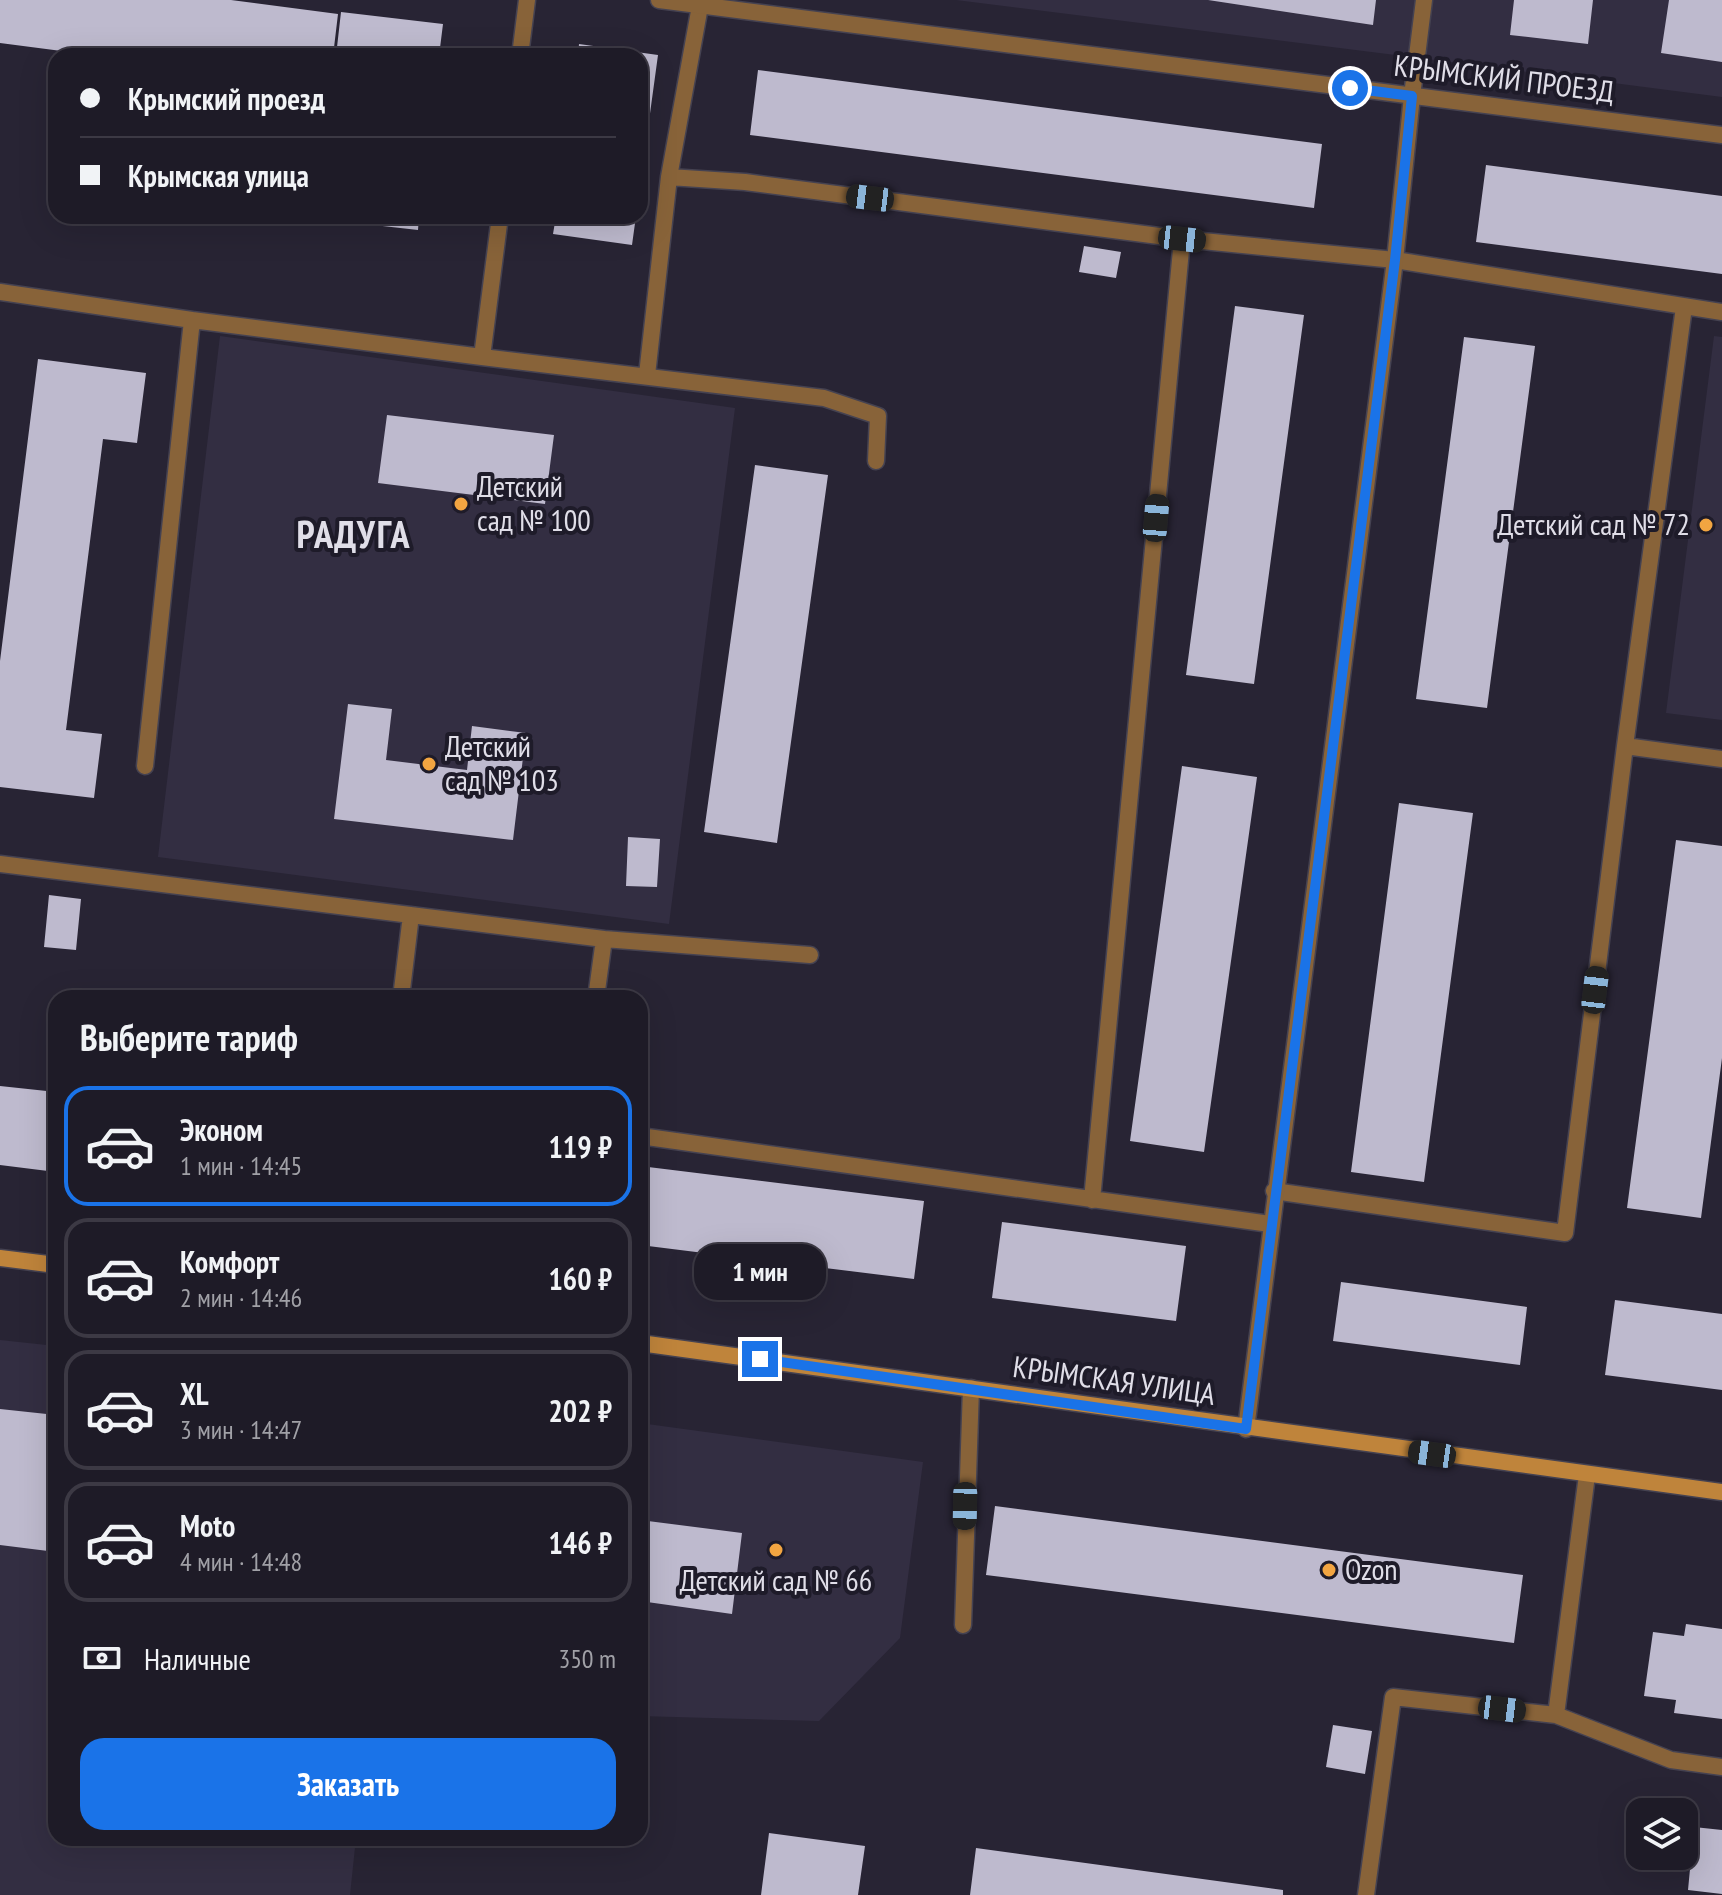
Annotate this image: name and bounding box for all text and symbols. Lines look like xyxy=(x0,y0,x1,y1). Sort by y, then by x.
street label: КРЫМСКИЙ ПРОЕЗД xyxy=(1392,45,1616,110)
route start xyxy=(1332,70,1368,106)
text: Крымский проезд xyxy=(128,79,325,118)
text: Крымская улица xyxy=(128,156,309,195)
car xyxy=(845,183,895,213)
car xyxy=(1157,225,1207,253)
place label: Детский сад № 100 xyxy=(477,466,591,539)
car xyxy=(1142,493,1170,543)
marker: Детский сад № 100 xyxy=(452,495,470,513)
place label: Детский сад № 72 xyxy=(1497,504,1690,543)
district label: РАДУГА xyxy=(296,509,412,558)
marker: Детский сад № 72 xyxy=(1697,516,1715,534)
place label: Детский сад № 103 xyxy=(445,726,559,799)
marker: Детский сад № 103 xyxy=(420,755,438,773)
car xyxy=(1580,965,1610,1015)
text: Выберите тариф xyxy=(80,1014,298,1061)
icon: car xyxy=(84,1110,156,1182)
text: Эконом xyxy=(180,1110,263,1149)
text: 119 ₽ xyxy=(548,1127,612,1166)
text: 1 мин · 14:45 xyxy=(180,1149,302,1182)
icon: car xyxy=(84,1242,156,1314)
text: Комфорт xyxy=(180,1242,279,1281)
callout: 1 мин xyxy=(694,1243,826,1299)
text: 1 мин xyxy=(732,1255,788,1288)
text: 160 ₽ xyxy=(548,1259,612,1298)
text: 2 мин · 14:46 xyxy=(180,1281,302,1314)
route end xyxy=(742,1341,778,1377)
street label: КРЫМСКАЯ УЛИЦА xyxy=(1011,1346,1219,1413)
icon: car xyxy=(84,1374,156,1446)
text: XL xyxy=(180,1374,209,1413)
text: 202 ₽ xyxy=(548,1391,612,1430)
text: 3 мин · 14:47 xyxy=(180,1413,302,1446)
car xyxy=(1407,1439,1457,1469)
car xyxy=(953,1482,977,1530)
icon: car xyxy=(84,1506,156,1578)
text: Moto xyxy=(180,1506,235,1545)
text: 146 ₽ xyxy=(548,1523,612,1562)
marker: Детский сад № 66 xyxy=(767,1541,785,1559)
text: 4 мин · 14:48 xyxy=(180,1545,302,1578)
place label: Ozon xyxy=(1345,1549,1398,1588)
place label: Детский сад № 66 xyxy=(680,1560,872,1599)
marker: Ozon xyxy=(1320,1561,1338,1579)
icon: cash xyxy=(80,1636,124,1680)
text: Наличные xyxy=(144,1639,251,1678)
text: 350 m xyxy=(558,1642,616,1675)
car xyxy=(1477,1694,1527,1724)
button: Заказать xyxy=(80,1738,616,1830)
map controls xyxy=(1626,1798,1698,1870)
button: layers xyxy=(1626,1798,1698,1870)

